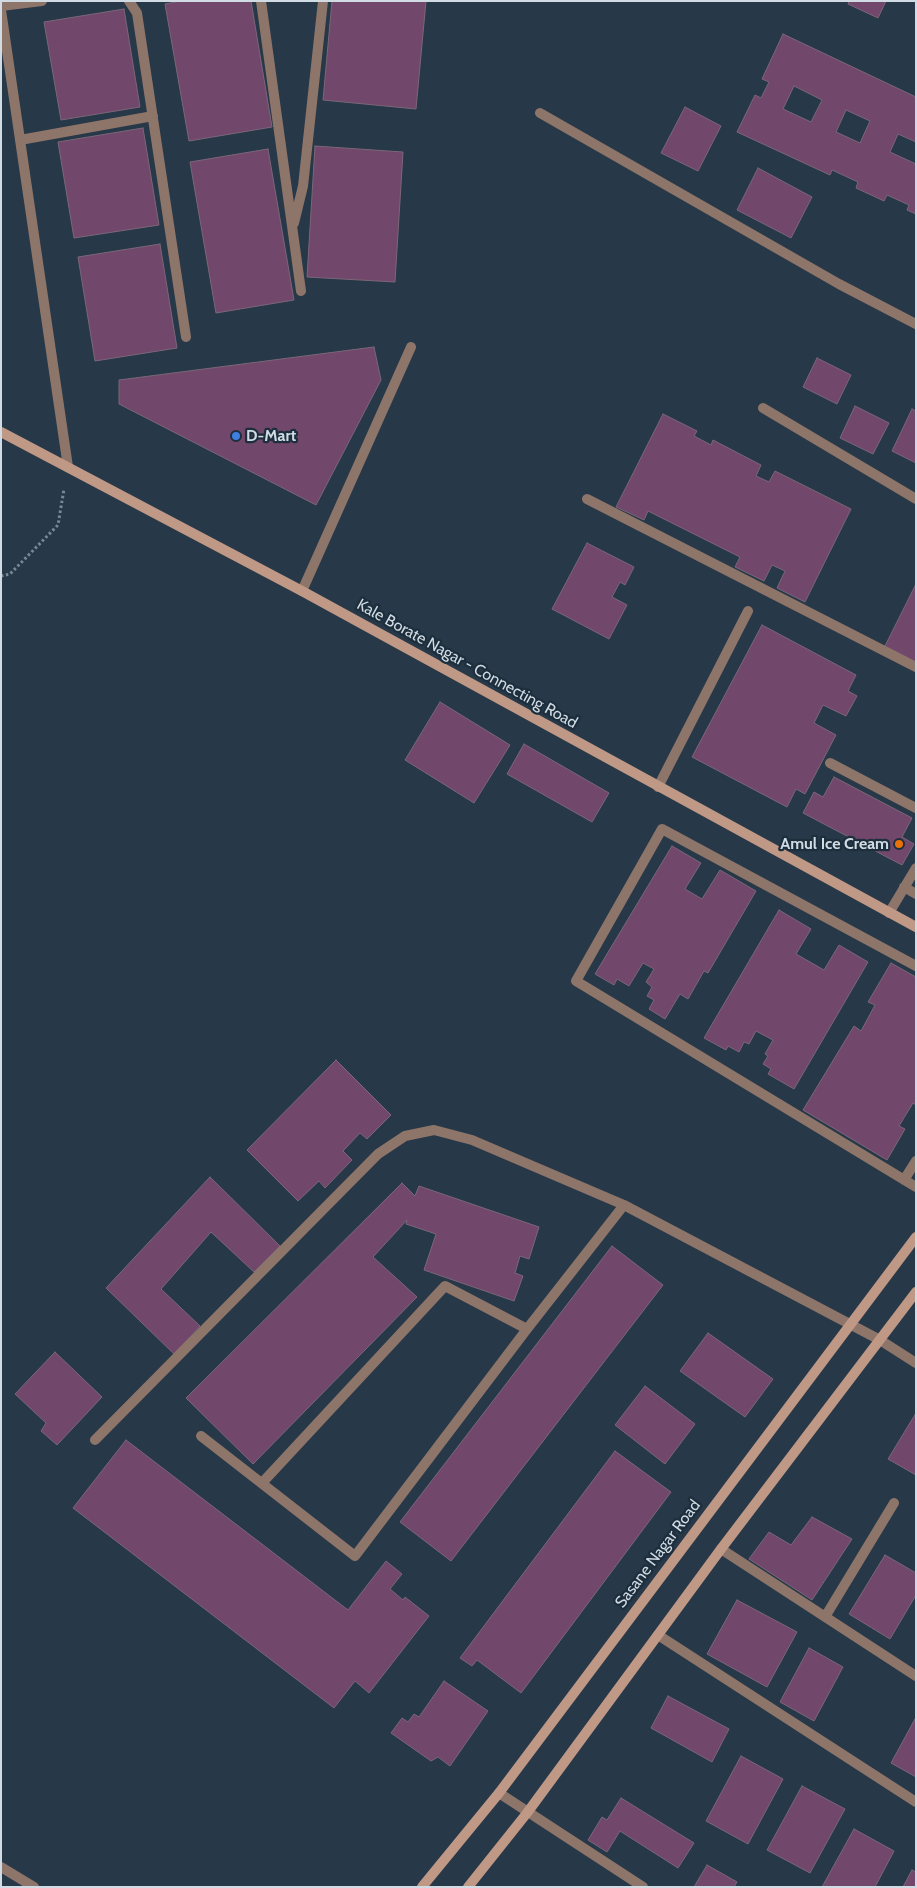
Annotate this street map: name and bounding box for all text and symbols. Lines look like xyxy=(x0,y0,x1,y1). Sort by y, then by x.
place label: D-Mart xyxy=(246,426,296,446)
marker: D-Mart xyxy=(230,430,242,442)
street label: Kale Borate Nagar - Connecting Road xyxy=(353,595,581,733)
place label: Amul Ice Cream xyxy=(780,834,889,854)
marker: Amul Ice Cream xyxy=(893,838,905,850)
street label: Sasane Nagar Road xyxy=(611,1496,705,1612)

